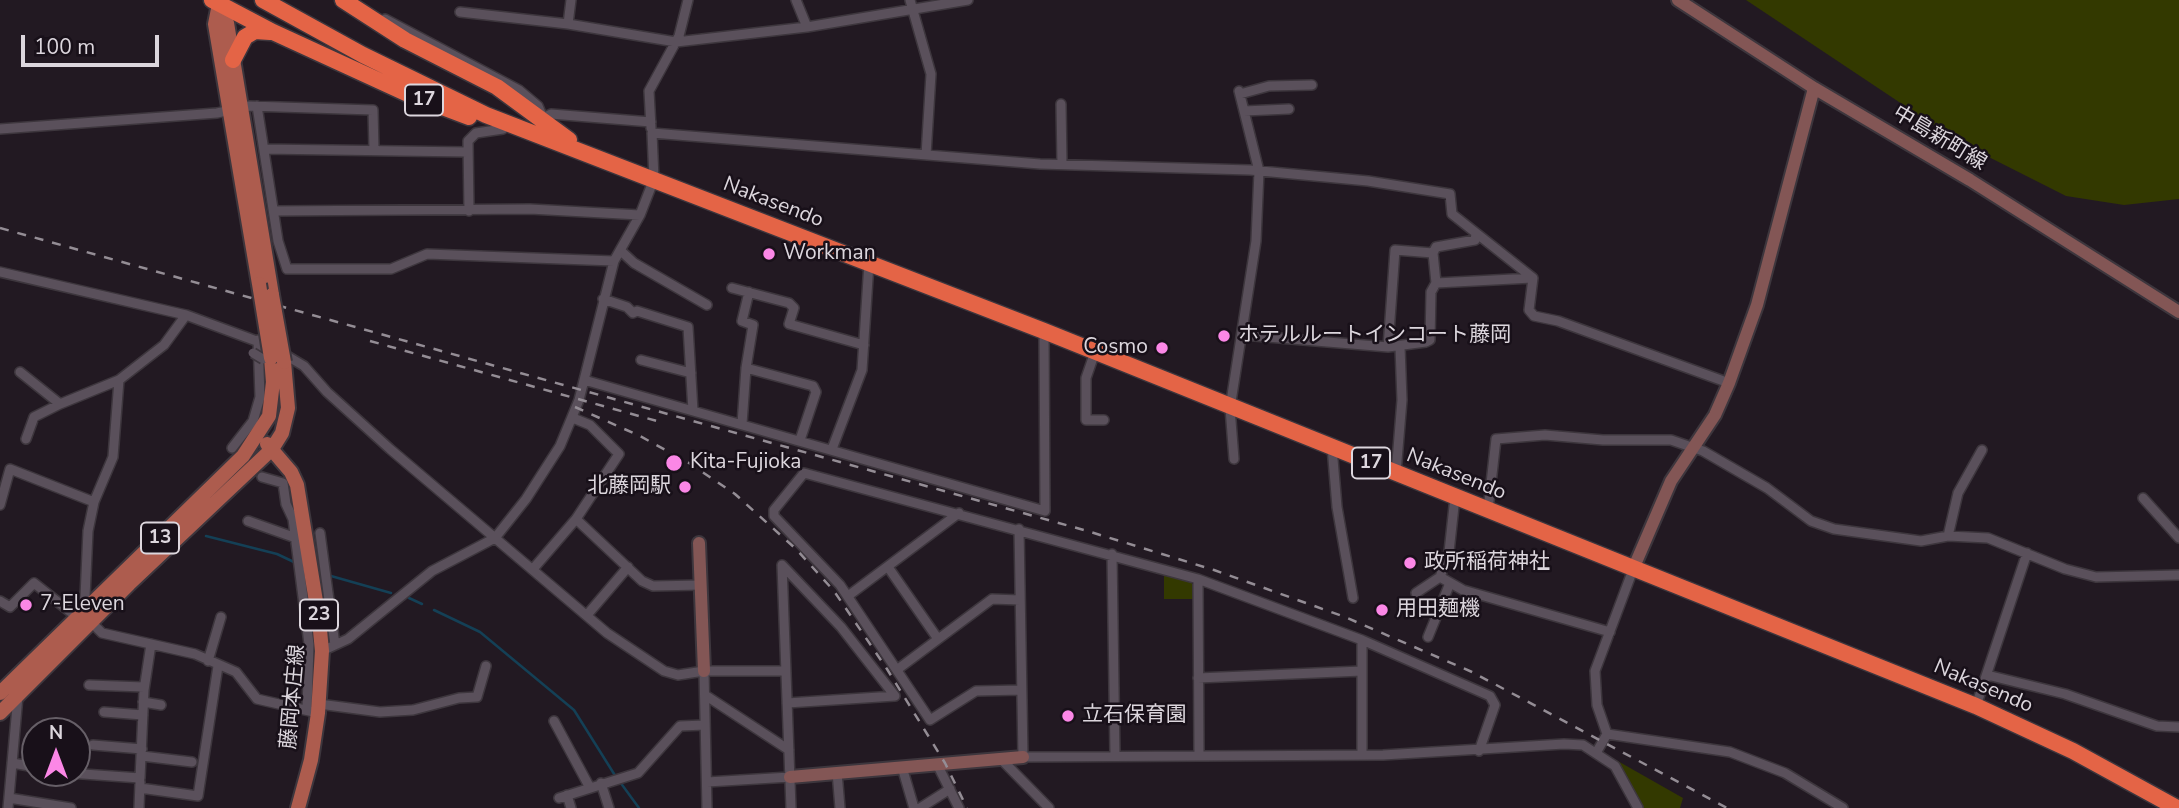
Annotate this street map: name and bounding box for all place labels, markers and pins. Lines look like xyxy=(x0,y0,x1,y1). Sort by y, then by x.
place label: Workman xyxy=(783,241,876,267)
marker: Workman xyxy=(761,246,777,262)
place label: ホテルルートインコート藤岡 xyxy=(1238,323,1511,349)
marker: ホテルルートインコート藤岡 xyxy=(1216,328,1232,344)
place label: Cosmo xyxy=(1083,335,1148,361)
marker: Cosmo xyxy=(1154,340,1170,356)
place label: Kita-Fujioka xyxy=(690,450,801,476)
marker: Kita-Fujioka xyxy=(664,453,684,473)
place label: 北藤岡駅 xyxy=(587,474,671,500)
marker: 北藤岡駅 xyxy=(677,479,693,495)
place label: 政所稲荷神社 xyxy=(1424,550,1550,576)
marker: 政所稲荷神社 xyxy=(1402,555,1418,571)
place label: 7-Eleven xyxy=(40,592,125,618)
marker: 7-Eleven xyxy=(18,597,34,613)
place label: 用田麺機 xyxy=(1396,597,1480,623)
marker: 用田麺機 xyxy=(1374,602,1390,618)
place label: 立石保育園 xyxy=(1082,703,1187,729)
marker: 立石保育園 xyxy=(1060,708,1076,724)

